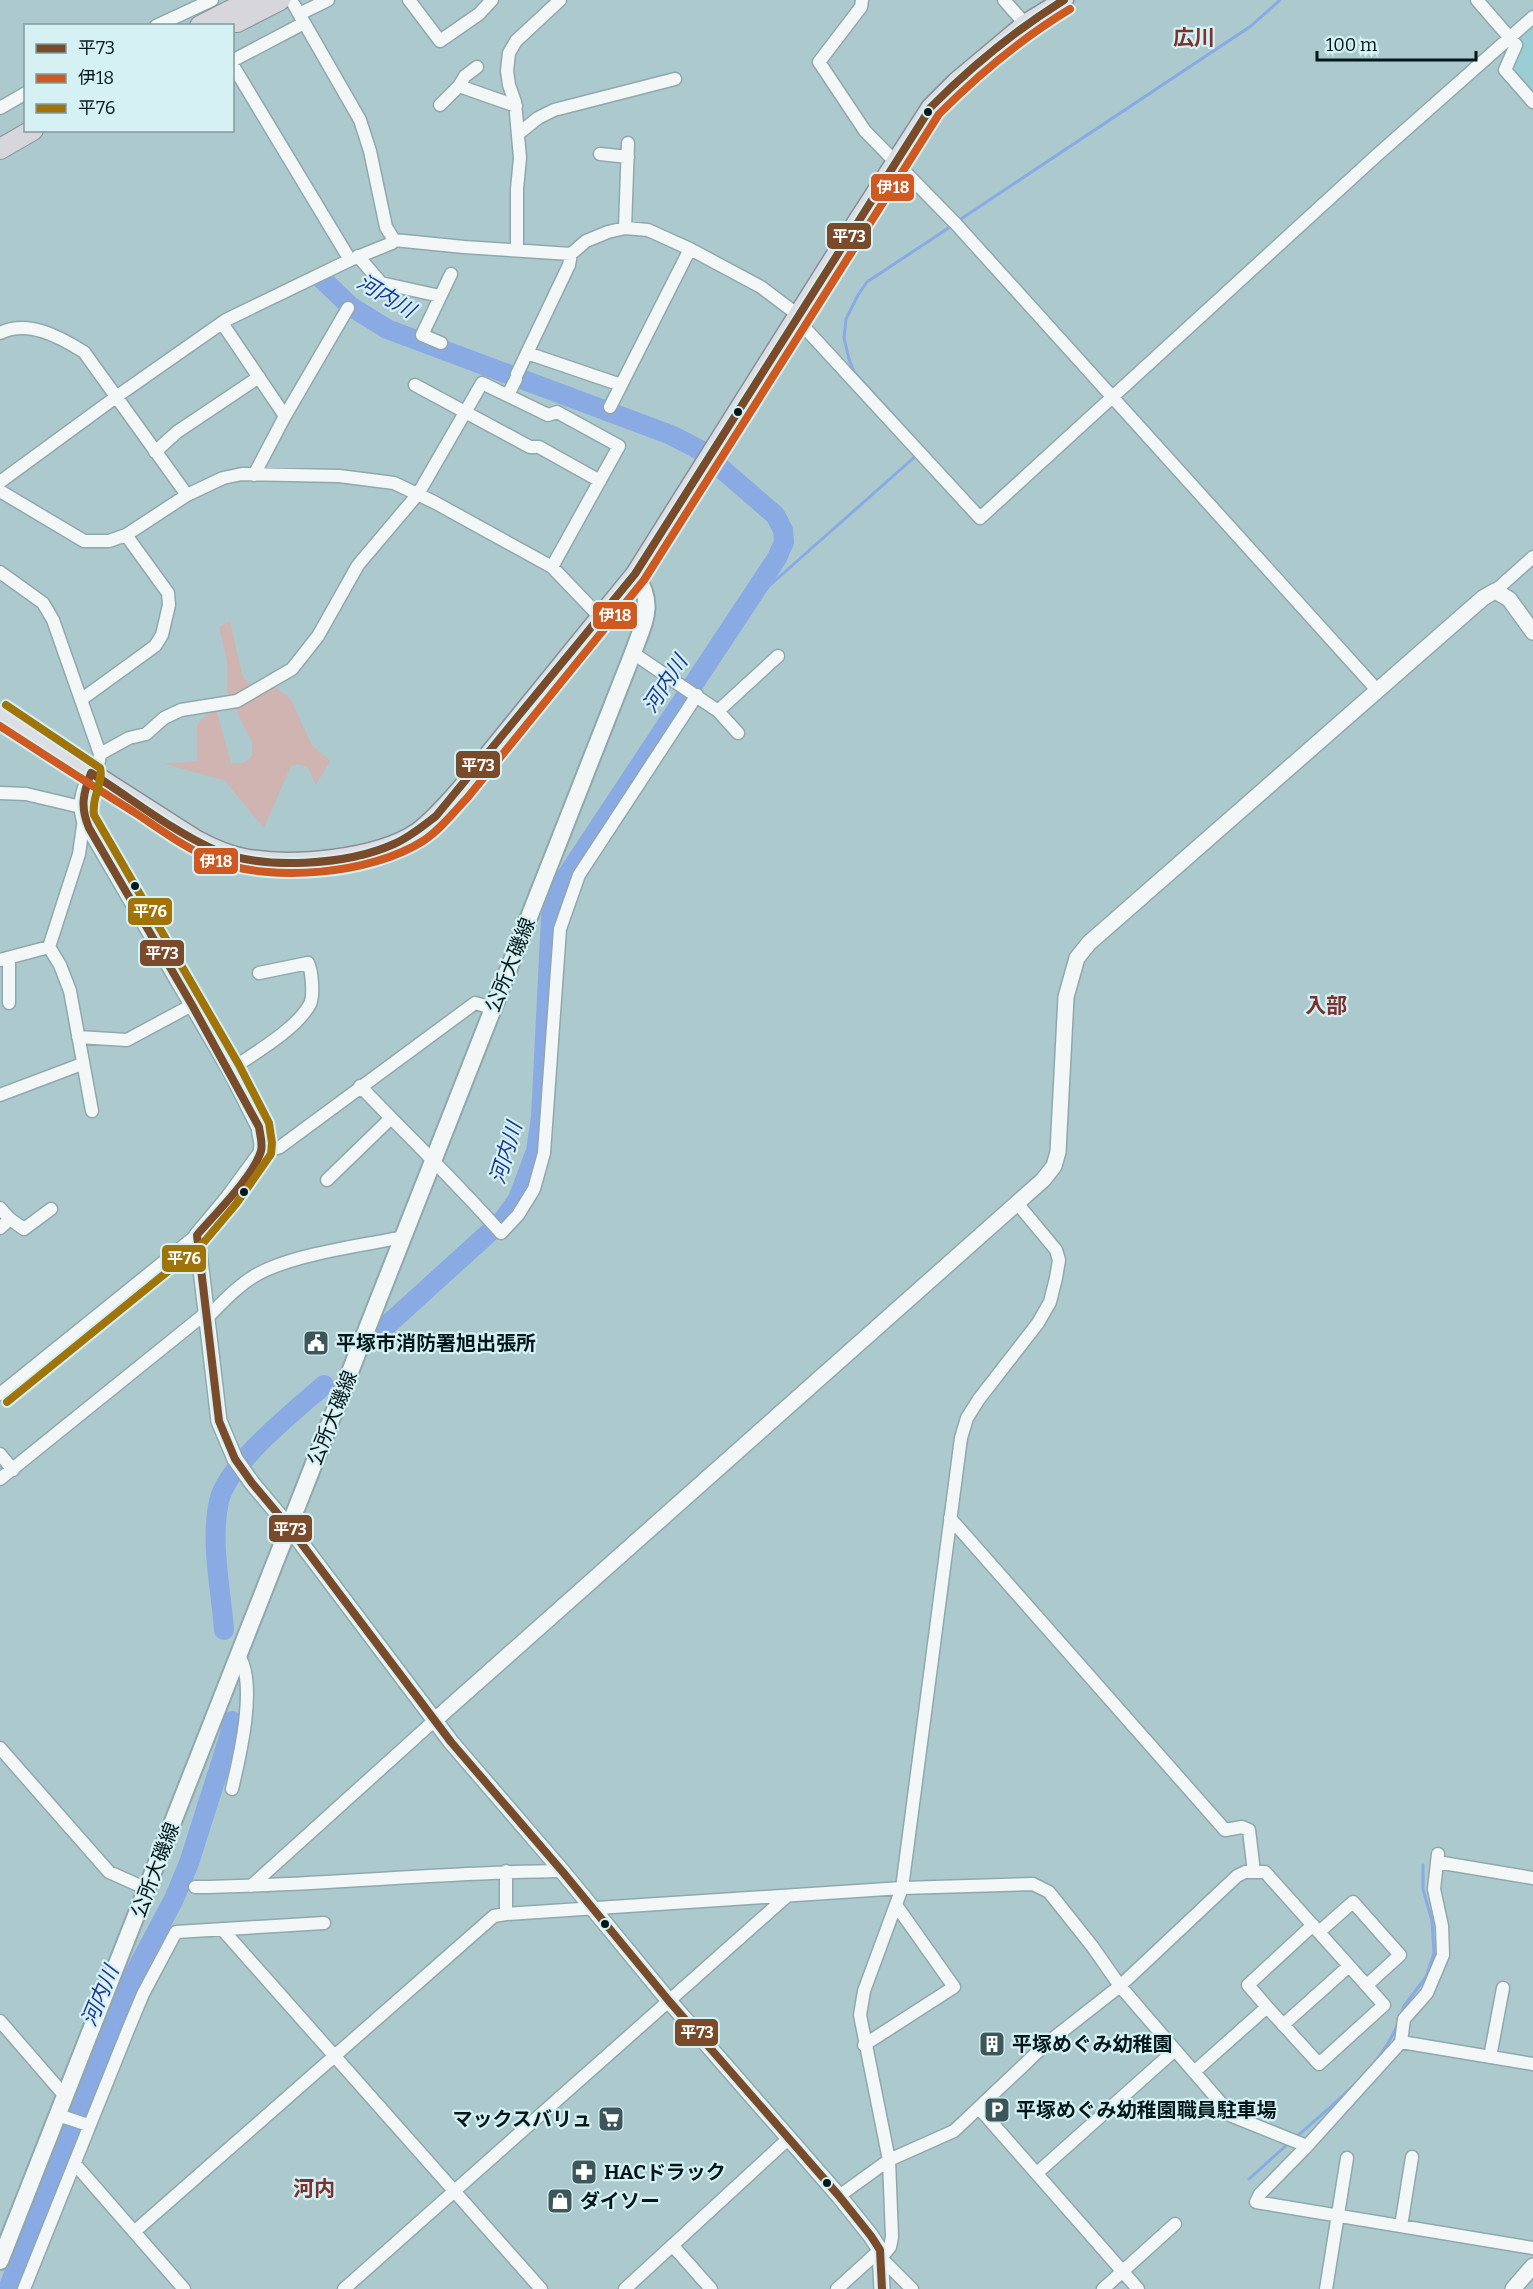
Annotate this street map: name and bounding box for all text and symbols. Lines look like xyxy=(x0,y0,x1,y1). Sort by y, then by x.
legend xyxy=(24,24,234,132)
scale bar xyxy=(1317,24,1476,62)
district label: 広川 xyxy=(1173,25,1215,51)
text: 100 m xyxy=(1326,34,1377,56)
text: 平73 xyxy=(78,37,115,59)
text: 伊18 xyxy=(78,67,114,89)
text: 平76 xyxy=(78,97,115,119)
unlabelled marker xyxy=(922,106,934,118)
line badge: 伊18 xyxy=(870,173,915,202)
text: 伊18 xyxy=(876,178,909,197)
line badge: 平73 xyxy=(826,222,872,250)
text: 平73 xyxy=(832,227,866,246)
water label: 河内川 xyxy=(352,269,421,324)
unlabelled marker xyxy=(732,406,744,418)
line badge: 伊18 xyxy=(592,601,638,630)
text: 伊18 xyxy=(598,606,631,625)
water label: 河内川 xyxy=(637,649,694,717)
line badge: 平73 xyxy=(455,750,501,779)
text: 平73 xyxy=(461,756,495,775)
line badge: 伊18 xyxy=(193,847,239,875)
text: 伊18 xyxy=(199,852,232,871)
unlabelled marker xyxy=(129,880,141,892)
line badge: 平76 xyxy=(127,897,173,926)
text: 平76 xyxy=(133,902,167,921)
street label: 公所大磯線 xyxy=(480,914,540,1016)
line badge: 平73 xyxy=(139,939,185,967)
text: 平73 xyxy=(145,944,179,963)
district label: 入部 xyxy=(1305,993,1347,1019)
water label: 河内川 xyxy=(484,1117,528,1187)
unlabelled marker xyxy=(238,1186,250,1198)
line badge: 平76 xyxy=(161,1244,207,1273)
text: 平76 xyxy=(167,1249,201,1268)
public building icon: 平塚市消防署旭出張所 xyxy=(301,1328,331,1358)
place label: 平塚市消防署旭出張所 xyxy=(336,1331,536,1355)
street label: 公所大磯線 xyxy=(302,1367,362,1469)
line badge: 平73 xyxy=(268,1514,313,1543)
text: 平73 xyxy=(273,1520,307,1539)
street label: 公所大磯線 xyxy=(126,1819,184,1921)
unlabelled marker xyxy=(599,1918,611,1930)
water label: 河内川 xyxy=(76,1960,125,2030)
line badge: 平73 xyxy=(674,2018,719,2047)
text: 平73 xyxy=(680,2023,714,2042)
building icon: 平塚めぐみ幼稚園 xyxy=(977,2029,1007,2059)
place label: 平塚めぐみ幼稚園 xyxy=(1012,2032,1173,2056)
parking icon: 平塚めぐみ幼稚園職員駐車場 xyxy=(982,2095,1012,2125)
place label: 平塚めぐみ幼稚園職員駐車場 xyxy=(1016,2098,1277,2122)
supermarket icon: マックスバリュ xyxy=(596,2104,626,2134)
place label: マックスバリュ xyxy=(453,2107,592,2131)
pharmacy icon: HACドラック xyxy=(569,2157,599,2187)
place label: HACドラック xyxy=(604,2160,726,2184)
district label: 河内 xyxy=(293,2176,335,2202)
unlabelled marker xyxy=(821,2177,833,2189)
shop icon: ダイソー xyxy=(545,2186,575,2216)
place label: ダイソー xyxy=(580,2189,660,2213)

